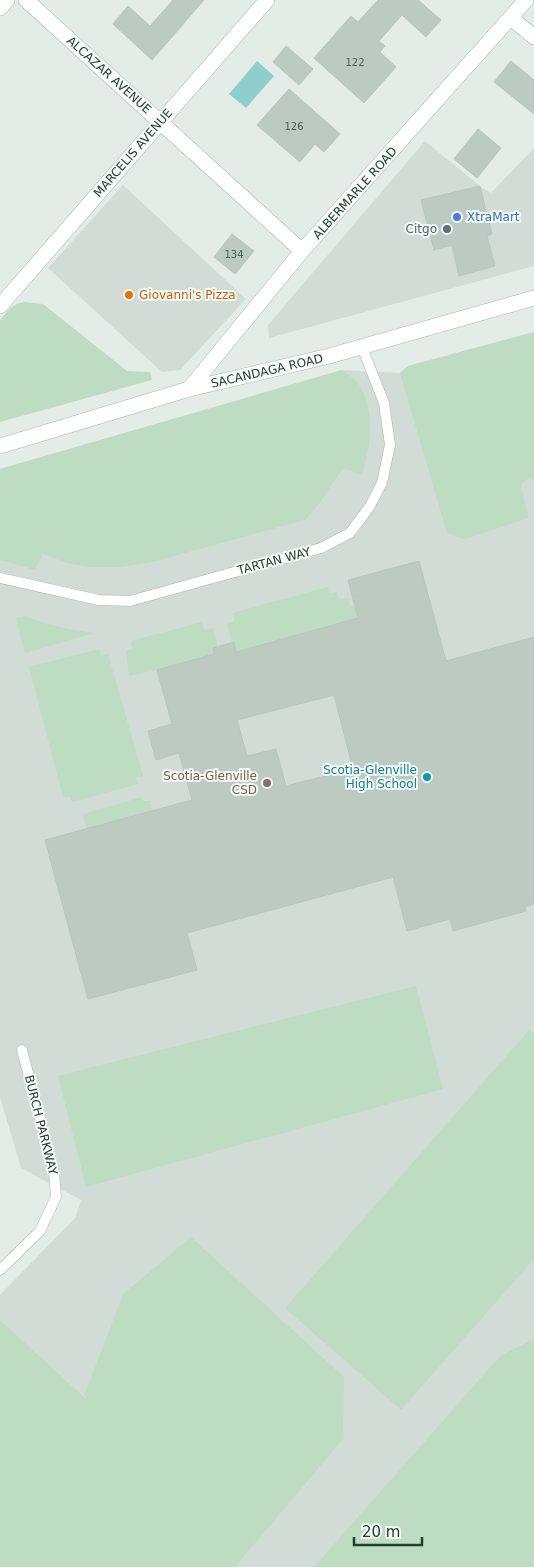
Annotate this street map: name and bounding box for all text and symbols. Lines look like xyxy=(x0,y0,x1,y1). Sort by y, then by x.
street label: ALCAZAR AVENUE xyxy=(64,33,154,117)
house number: 122 xyxy=(345,57,365,68)
street label: MARCELIS AVENUE xyxy=(91,106,175,200)
house number: 126 xyxy=(284,121,304,132)
street label: ALBERMARLE ROAD xyxy=(310,144,400,242)
place label: XtraMart xyxy=(467,210,520,224)
marker: XtraMart xyxy=(451,211,463,223)
place label: Citgo xyxy=(406,222,437,236)
marker: Citgo xyxy=(441,223,453,235)
house number: 134 xyxy=(224,249,244,260)
place label: Giovanni's Pizza xyxy=(139,288,236,302)
marker: Giovanni's Pizza xyxy=(123,289,135,301)
street label: SACANDAGA ROAD xyxy=(210,351,324,391)
street label: TARTAN WAY xyxy=(235,544,313,578)
place label: Scotia-Glenville High School xyxy=(323,763,417,791)
place label: Scotia-Glenville CSD xyxy=(163,769,257,797)
marker: Scotia-Glenville High School xyxy=(421,771,433,783)
marker: Scotia-Glenville CSD xyxy=(261,777,273,789)
street label: BURCH PARKWAY xyxy=(22,1074,60,1177)
scale bar xyxy=(354,1514,422,1546)
text: 20 m xyxy=(362,1523,400,1541)

